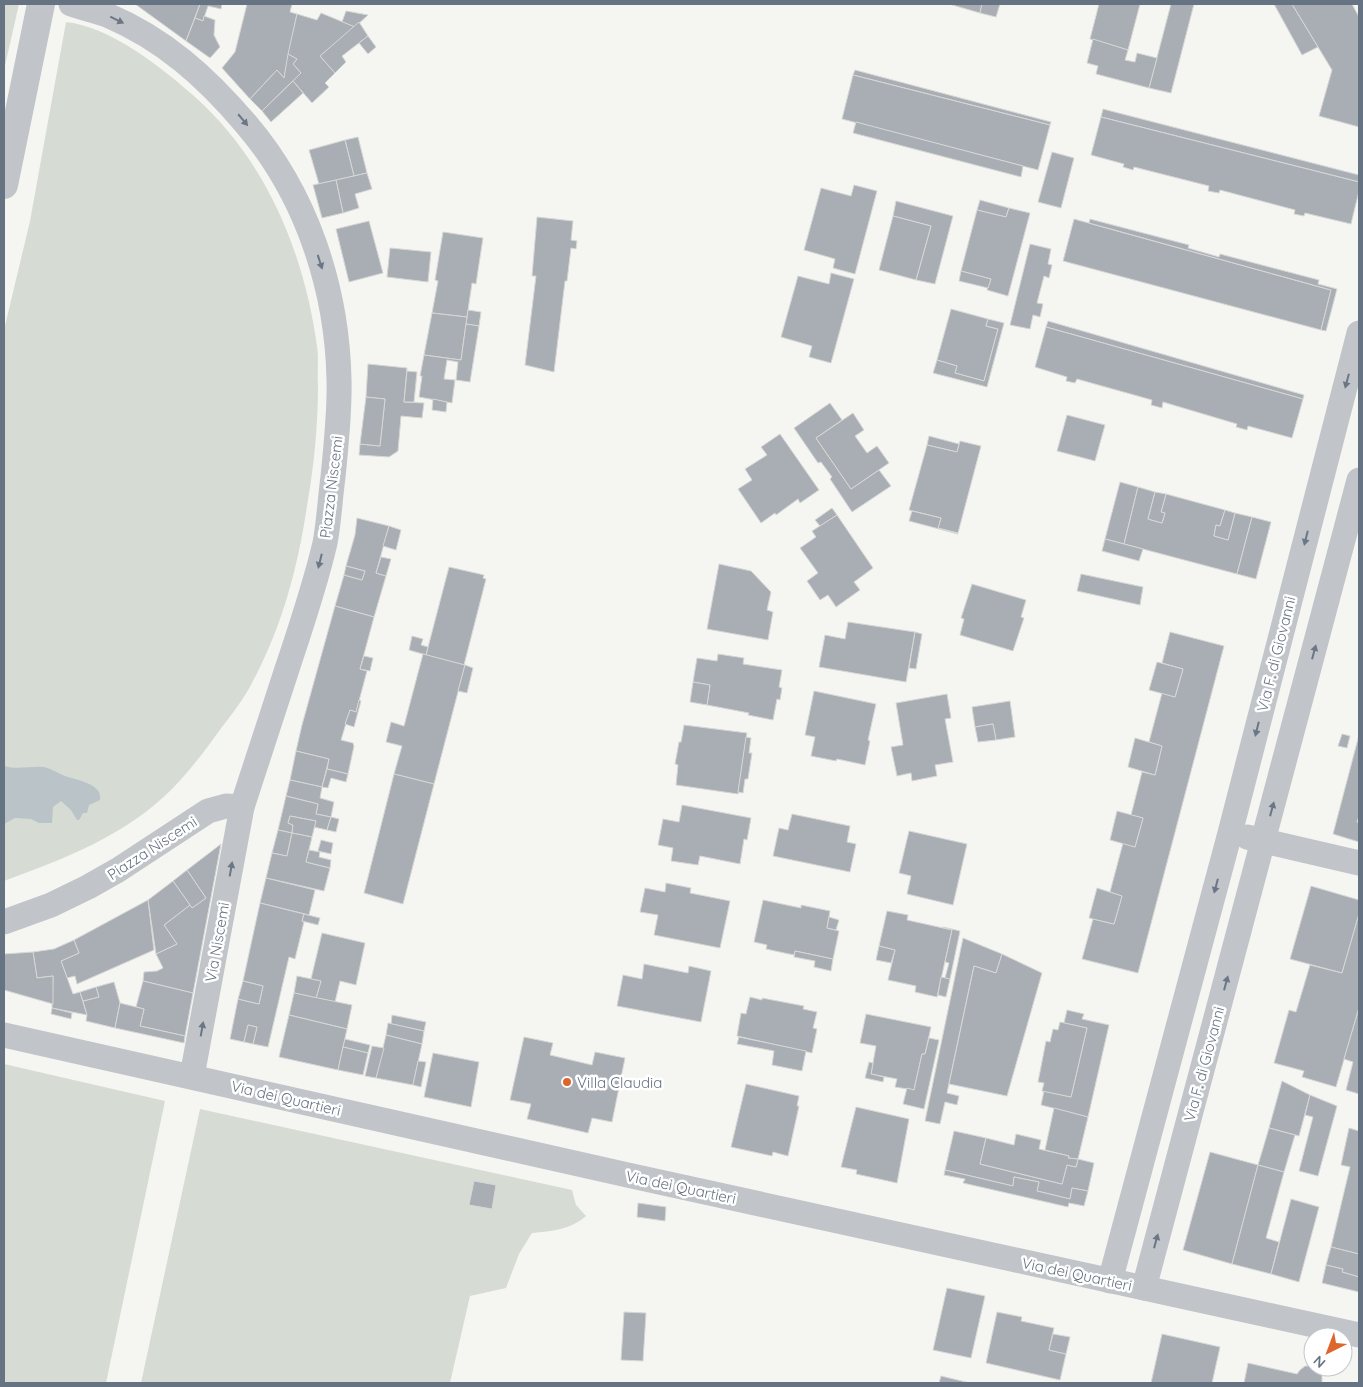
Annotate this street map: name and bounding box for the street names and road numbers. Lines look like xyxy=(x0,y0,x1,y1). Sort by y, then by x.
street label: Piazza Niscemi xyxy=(315,435,347,539)
street label: Via F. di Giovanni xyxy=(1252,594,1300,714)
street label: Piazza Niscemi xyxy=(104,812,200,884)
street label: Via Niscemi xyxy=(201,901,233,983)
street label: Via F. di Giovanni xyxy=(1180,1004,1228,1124)
street label: Via dei Quartieri xyxy=(229,1076,343,1120)
street label: Via dei Quartieri xyxy=(624,1166,738,1208)
street label: Via dei Quartieri xyxy=(1020,1253,1134,1295)

